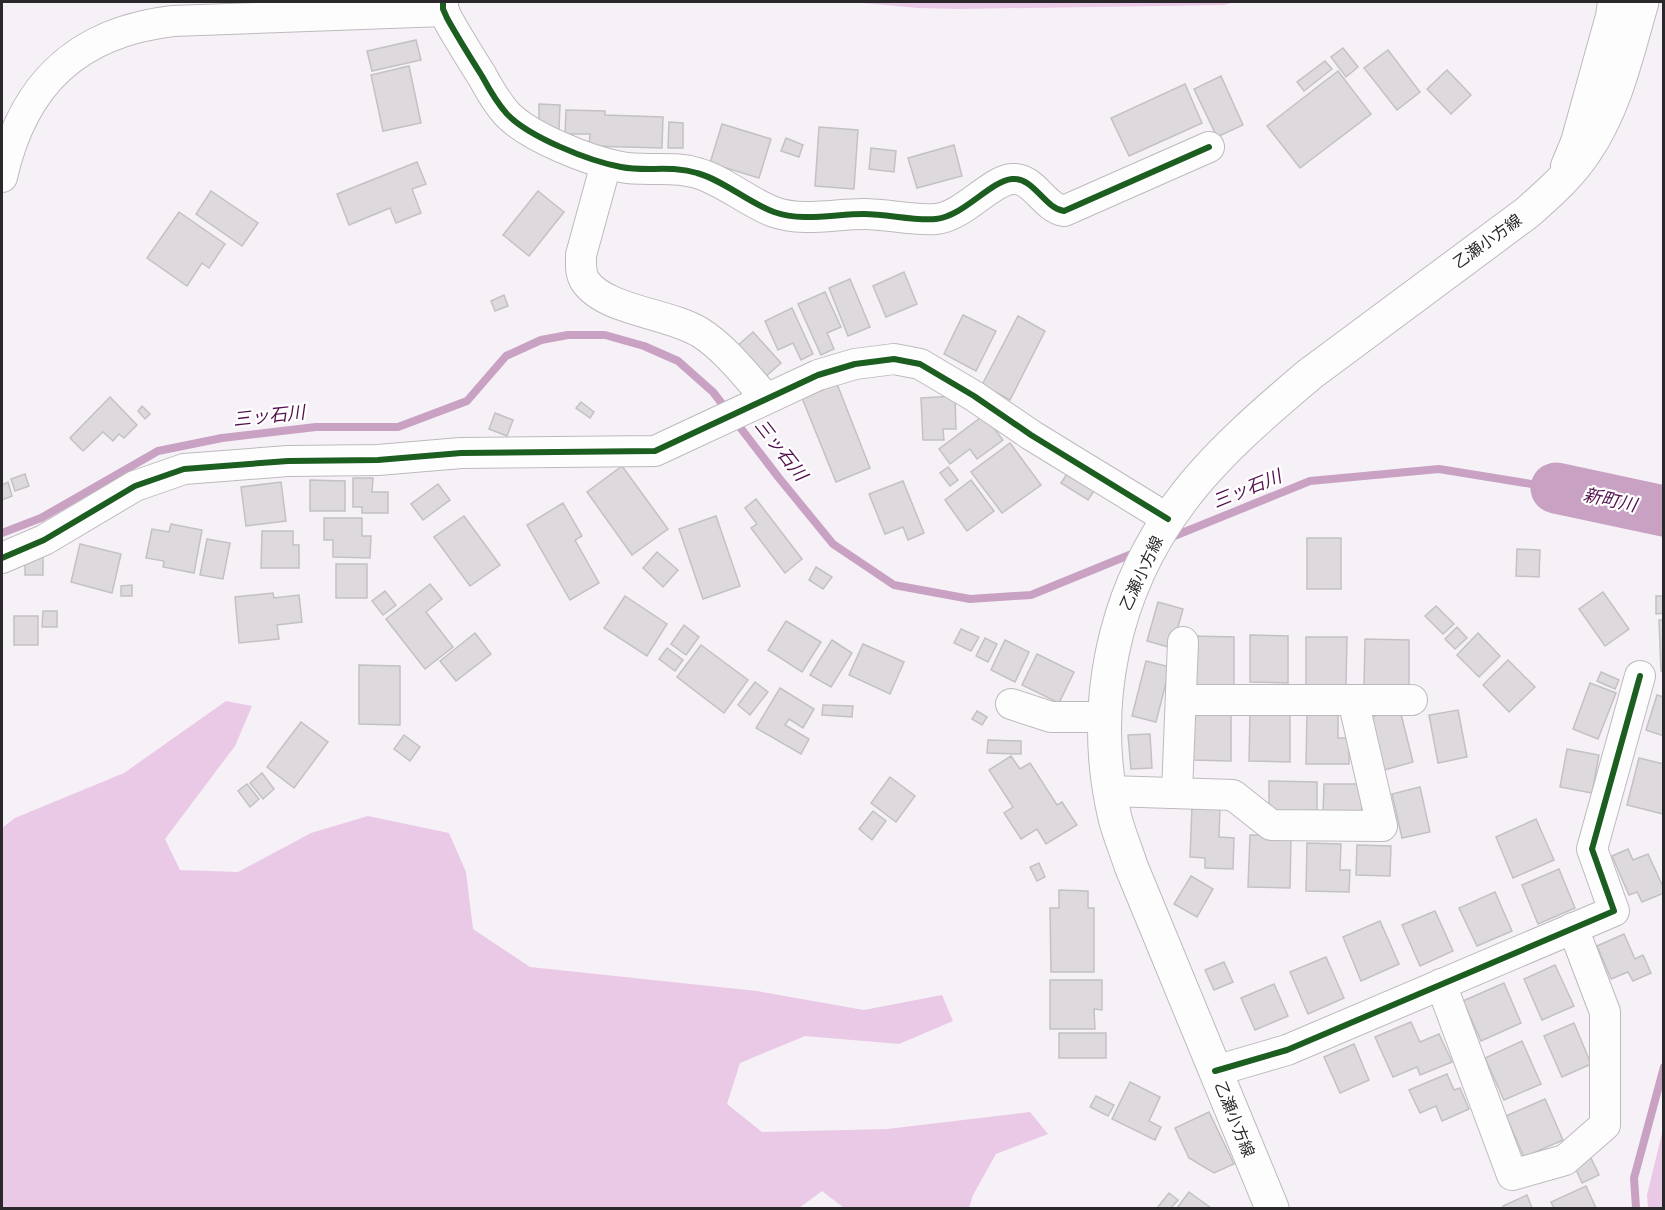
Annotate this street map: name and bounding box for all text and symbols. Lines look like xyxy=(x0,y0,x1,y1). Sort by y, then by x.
street label: 乙瀬小方線 xyxy=(1449,209,1525,272)
water label: 三ッ石川 xyxy=(232,400,308,430)
water label: 三ッ石川 xyxy=(751,414,814,486)
water label: 三ッ石川 xyxy=(1209,464,1286,512)
water label: 新町川 xyxy=(1582,483,1641,516)
street label: 乙瀬小方線 xyxy=(1115,533,1166,613)
street label: 乙瀬小方線 xyxy=(1212,1078,1259,1159)

